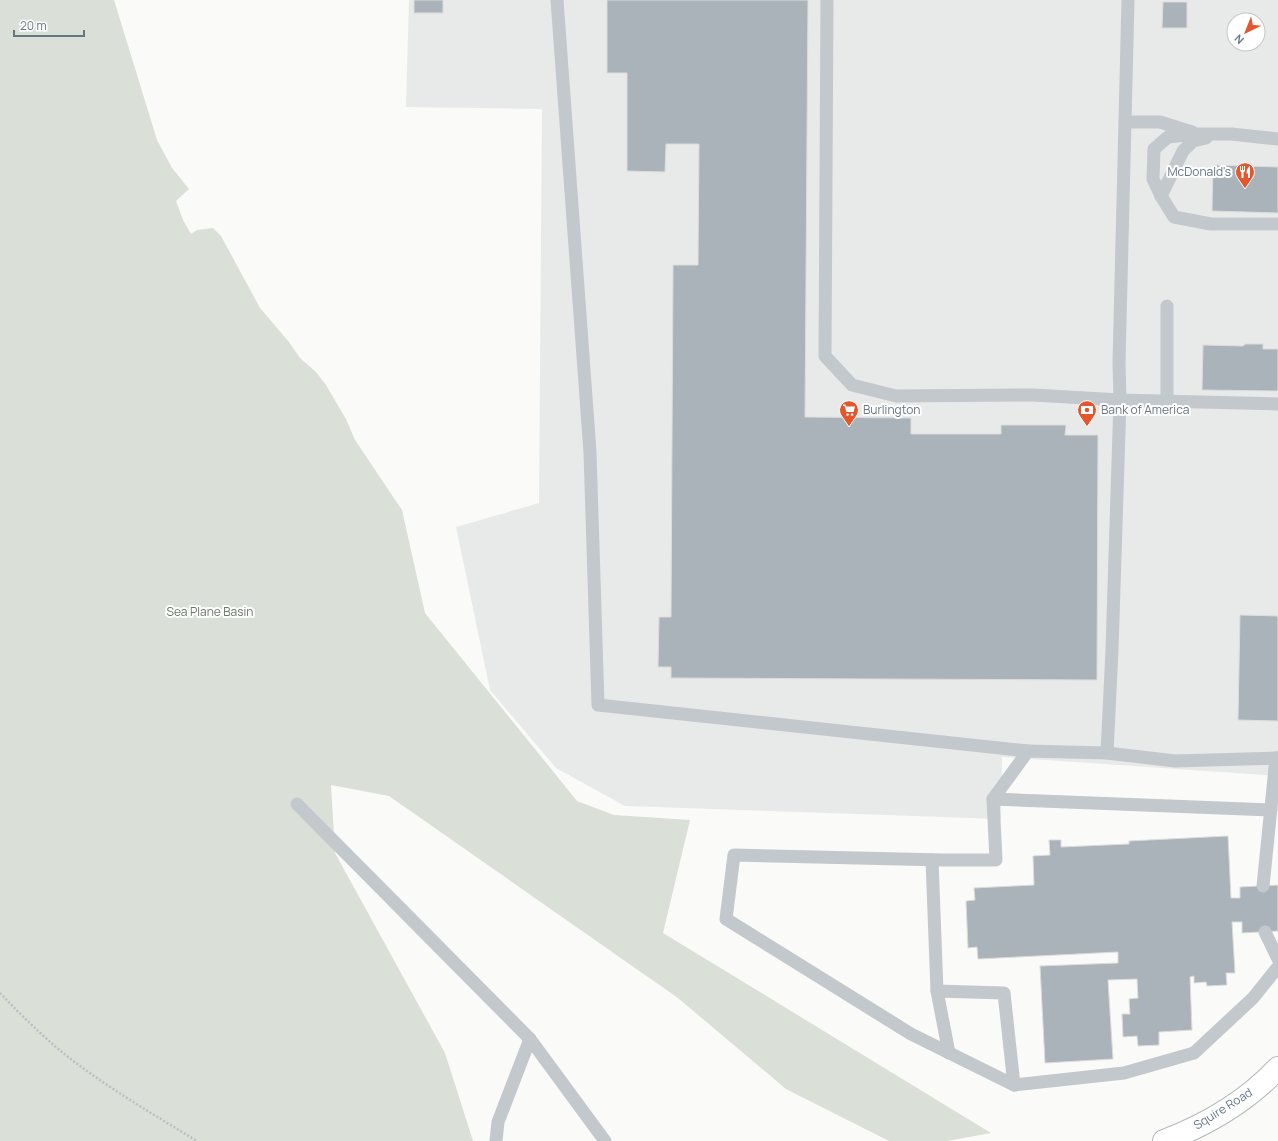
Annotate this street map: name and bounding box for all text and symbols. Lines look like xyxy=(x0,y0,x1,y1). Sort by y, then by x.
scale bar xyxy=(14,12,84,38)
north arrow xyxy=(1226,12,1266,52)
text: 20 m xyxy=(20,17,47,34)
text: N xyxy=(1231,31,1247,48)
restaurant icon: McDonald's xyxy=(1234,161,1256,189)
place label: McDonald's xyxy=(1168,163,1231,180)
supermarket icon: Burlington xyxy=(838,399,860,427)
bank icon: Bank of America xyxy=(1076,399,1098,427)
place label: Burlington xyxy=(863,401,920,418)
place label: Bank of America xyxy=(1101,401,1189,418)
park label: Sea Plane Basin xyxy=(167,603,253,620)
street label: Squire Road xyxy=(1190,1084,1255,1133)

